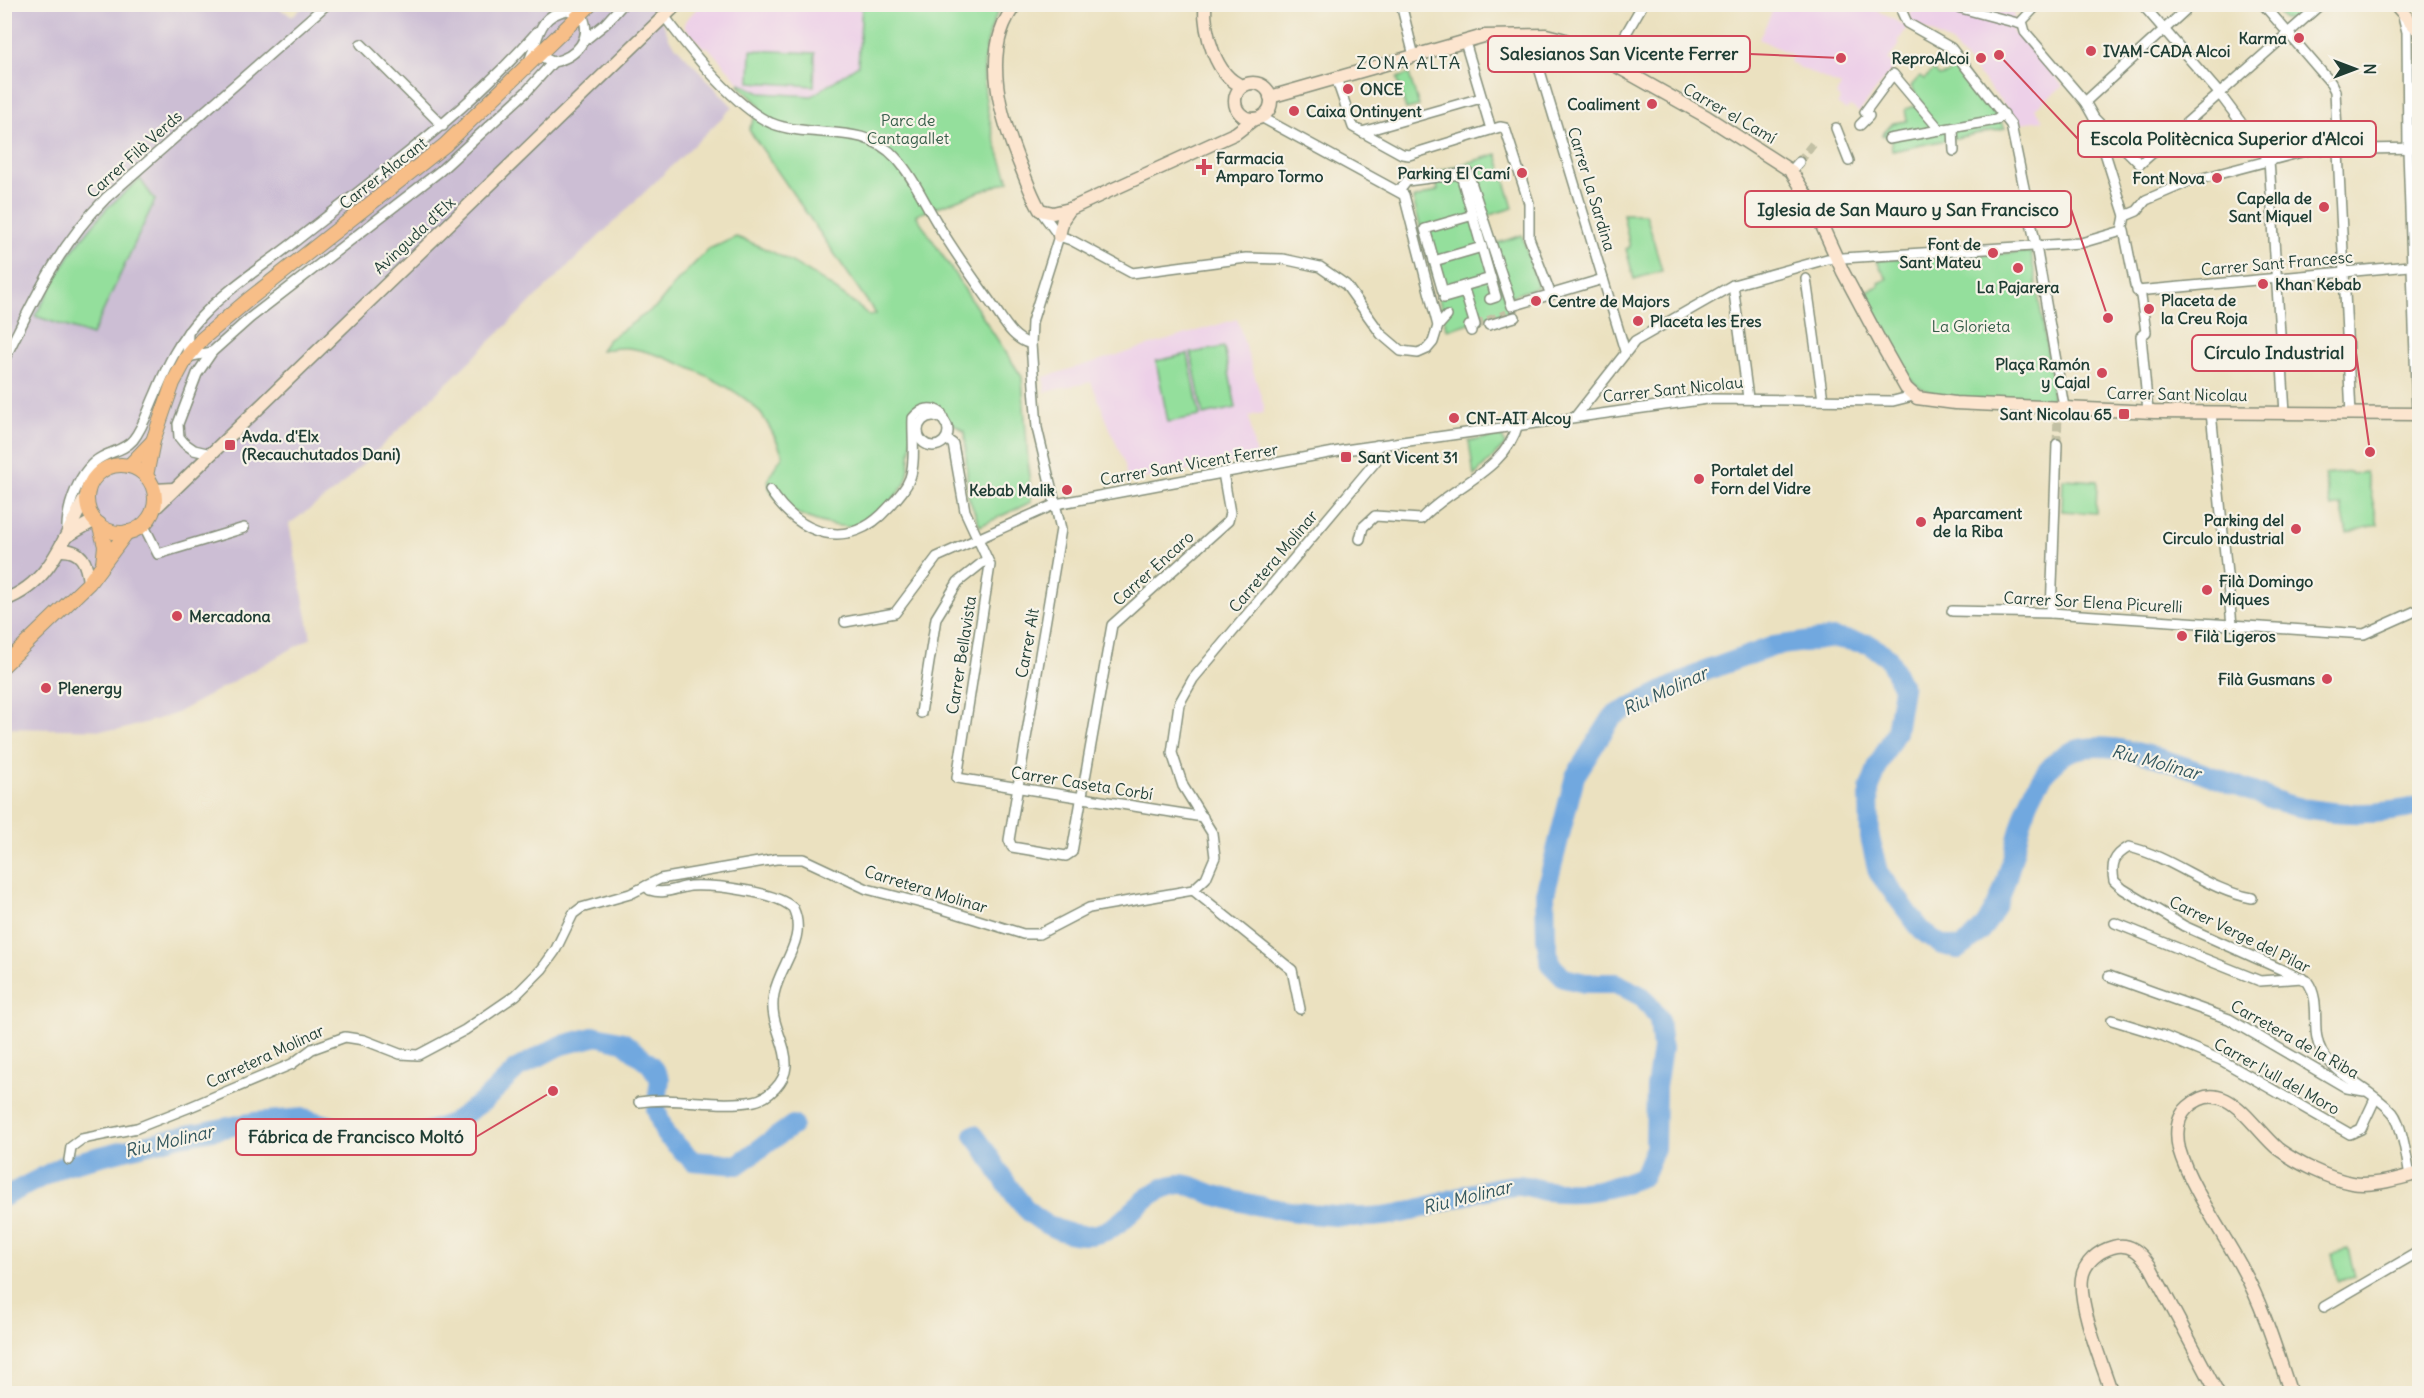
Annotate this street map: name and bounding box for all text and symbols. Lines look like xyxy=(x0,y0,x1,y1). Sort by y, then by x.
place label: Karma xyxy=(2238,28,2287,48)
marker: Karma xyxy=(2292,31,2306,45)
callout: Salesianos San Vicente Ferrer xyxy=(1488,36,1750,72)
north arrow xyxy=(2325,39,2385,99)
place label: IVAM-CADA Alcoi xyxy=(2103,41,2230,61)
text: Salesianos San Vicente Ferrer xyxy=(1500,42,1739,65)
marker: IVAM-CADA Alcoi xyxy=(2084,44,2098,58)
place label: ReproAlcoi xyxy=(1892,48,1969,69)
district label: ZONA ALTA xyxy=(1356,51,1462,74)
marker: ReproAlcoi xyxy=(1974,51,1988,65)
text: N xyxy=(2360,63,2380,75)
street label: Carrer el Camí xyxy=(1680,78,1780,148)
place label: ONCE xyxy=(1360,79,1403,99)
marker: ONCE xyxy=(1341,82,1355,96)
place label: Coaliment xyxy=(1567,94,1641,114)
marker: Coaliment xyxy=(1645,97,1659,111)
place label: Caixa Ontinyent xyxy=(1306,101,1422,122)
marker: Caixa Ontinyent xyxy=(1287,104,1301,118)
street label: Carrer Filà Verds xyxy=(82,106,186,202)
park label: Parc de Cantagallet xyxy=(867,110,950,148)
callout: Escola Politècnica Superior d'Alcoi xyxy=(2078,121,2376,157)
street label: Carrer La Sardina xyxy=(1564,125,1620,253)
text: Escola Politècnica Superior d'Alcoi xyxy=(2090,127,2364,150)
street label: Carrer Alacant xyxy=(335,132,431,213)
place label: Farmacia Amparo Tormo xyxy=(1216,148,1324,187)
marker: Farmacia Amparo Tormo xyxy=(1197,160,1211,174)
place label: Parking El Camí xyxy=(1397,163,1510,184)
marker: Parking El Camí xyxy=(1515,166,1529,180)
place label: Font Nova xyxy=(2133,168,2205,188)
marker: Font Nova xyxy=(2210,171,2224,185)
place label: Capella de Sant Miquel xyxy=(2229,188,2312,227)
callout: Iglesia de San Mauro y San Francisco xyxy=(1745,191,2071,227)
street label: Avinguda d'Elx xyxy=(369,192,459,278)
text: Iglesia de San Mauro y San Francisco xyxy=(1757,198,2059,221)
marker: Capella de Sant Miquel xyxy=(2317,200,2331,214)
place label: Font de Sant Mateu xyxy=(1899,234,1982,272)
marker: Font de Sant Mateu xyxy=(1986,246,2000,260)
street label: Carrer Sant Francesc xyxy=(2200,246,2354,280)
marker: La Pajarera xyxy=(2011,261,2025,275)
place label: Khan Kebab xyxy=(2275,274,2361,294)
place label: La Pajarera xyxy=(1977,277,2059,297)
marker: Khan Kebab xyxy=(2256,277,2270,291)
place label: Placeta de la Creu Roja xyxy=(2161,290,2248,328)
place label: Centre de Majors xyxy=(1548,291,1670,311)
marker: Centre de Majors xyxy=(1529,294,1543,308)
marker: Placeta de la Creu Roja xyxy=(2142,302,2156,316)
place label: Placeta les Eres xyxy=(1650,311,1762,331)
marker: Placeta les Eres xyxy=(1631,314,1645,328)
park label: La Glorieta xyxy=(1932,316,2010,336)
callout: Círculo Industrial xyxy=(2192,335,2356,371)
text: Círculo Industrial xyxy=(2204,341,2344,364)
place label: Plaça Ramón y Cajal xyxy=(1995,354,2090,393)
marker: Plaça Ramón y Cajal xyxy=(2095,366,2109,380)
street label: Carrer Sant Nicolau xyxy=(1602,372,1744,406)
street label: Carrer Sant Nicolau xyxy=(2106,383,2248,405)
place label: Sant Nicolau 65 xyxy=(2000,404,2112,424)
marker: Sant Nicolau 65 xyxy=(2117,407,2131,421)
place label: CNT-AIT Alcoy xyxy=(1466,408,1571,429)
marker: CNT-AIT Alcoy xyxy=(1447,411,1461,425)
place label: Avda. d'Elx (Recauchutados Dani) xyxy=(242,426,401,465)
marker: Avda. d'Elx (Recauchutados Dani) xyxy=(223,438,237,452)
street label: Carrer Sant Vicent Ferrer xyxy=(1098,438,1280,490)
place label: Sant Vicent 31 xyxy=(1358,447,1458,467)
marker: Sant Vicent 31 xyxy=(1339,450,1353,464)
place label: Portalet del Forn del Vidre xyxy=(1711,460,1811,498)
marker: Portalet del Forn del Vidre xyxy=(1692,472,1706,486)
place label: Kebab Malik xyxy=(969,480,1055,500)
marker: Kebab Malik xyxy=(1060,483,1074,497)
place label: Aparcament de la Riba xyxy=(1933,503,2023,541)
street label: Carretera Molinar xyxy=(1224,505,1322,616)
place label: Parking del Circulo industrial xyxy=(2163,510,2284,548)
marker: Aparcament de la Riba xyxy=(1914,515,1928,529)
marker: Parking del Circulo industrial xyxy=(2289,522,2303,536)
street label: Carrer Encaro xyxy=(1108,526,1198,610)
place label: Filà Domingo Miques xyxy=(2219,571,2313,610)
marker: Filà Domingo Miques xyxy=(2200,583,2214,597)
street label: Carrer Sor Elena Picurelli xyxy=(2003,587,2183,617)
street label: Carrer Bellavista xyxy=(942,594,980,716)
place label: Mercadona xyxy=(189,606,271,626)
street label: Carrer Alt xyxy=(1011,606,1043,679)
marker: Mercadona xyxy=(170,609,184,623)
place label: Filà Ligeros xyxy=(2194,626,2276,647)
marker: Filà Ligeros xyxy=(2175,629,2189,643)
water label: Riu Molinar xyxy=(1619,660,1713,721)
place label: Filà Gusmans xyxy=(2218,669,2315,689)
marker: Filà Gusmans xyxy=(2320,672,2334,686)
place label: Plenergy xyxy=(58,678,122,699)
marker: Plenergy xyxy=(39,681,53,695)
water label: Riu Molinar xyxy=(2109,739,2205,786)
street label: Carrer Caseta Corbí xyxy=(1010,762,1155,804)
street label: Carretera Molinar xyxy=(862,861,990,917)
street label: Carrer Verge del Pilar xyxy=(2166,891,2314,977)
street label: Carretera de la Riba xyxy=(2227,995,2363,1083)
street label: Carretera Molinar xyxy=(203,1020,328,1092)
street label: Carrer l'ull del Moro xyxy=(2211,1033,2343,1119)
water label: Riu Molinar xyxy=(122,1119,218,1162)
callout: Fábrica de Francisco Moltó xyxy=(236,1119,476,1155)
text: Fábrica de Francisco Moltó xyxy=(248,1125,464,1148)
water label: Riu Molinar xyxy=(1420,1174,1516,1219)

